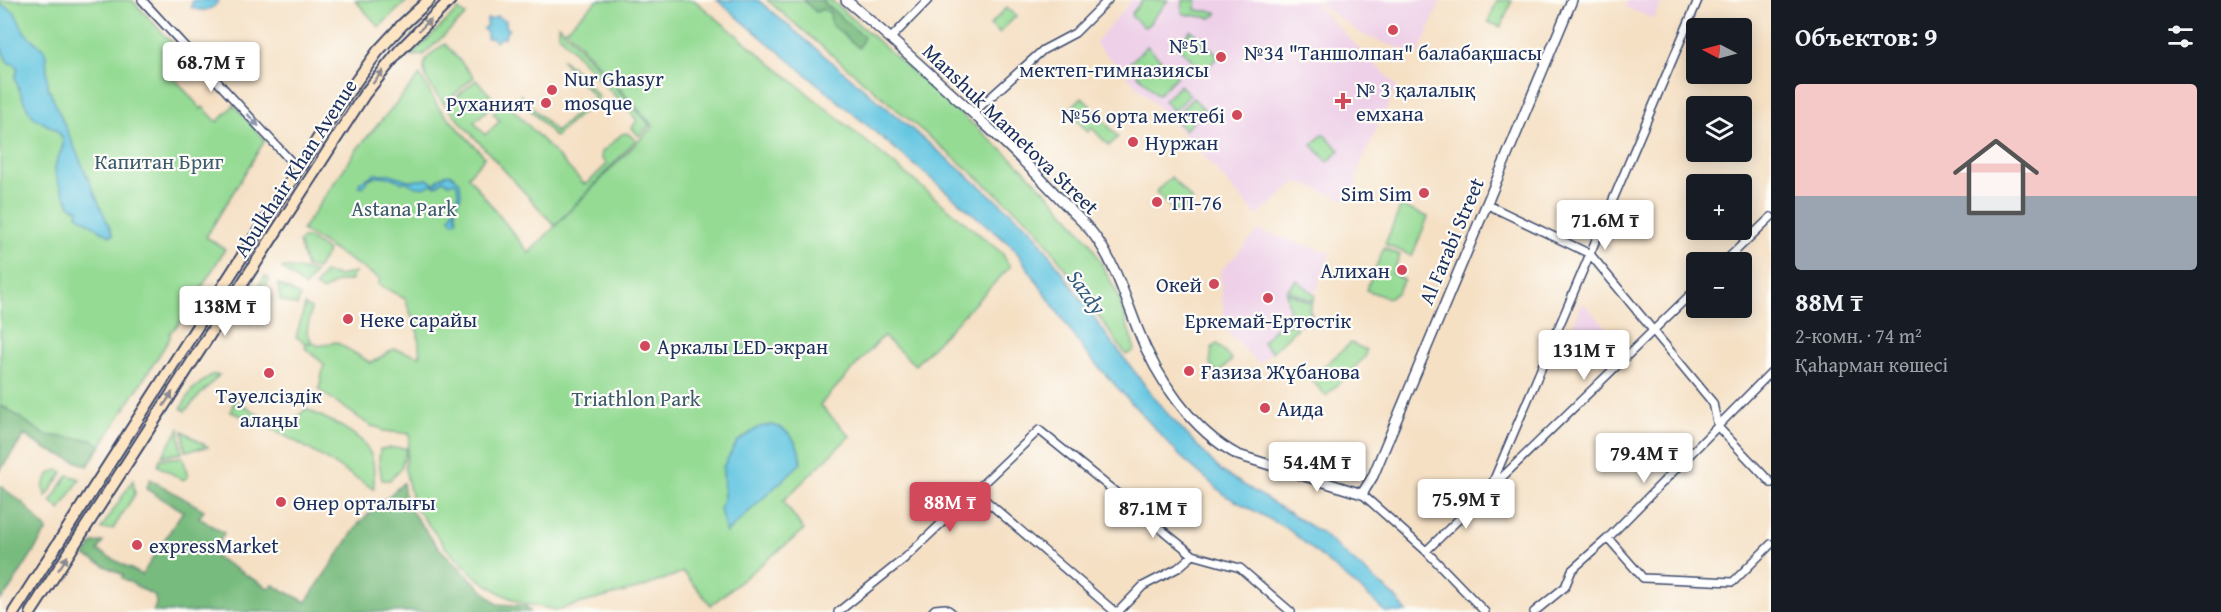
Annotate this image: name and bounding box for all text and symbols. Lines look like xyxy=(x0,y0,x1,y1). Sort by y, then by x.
text: Объектов: 9 xyxy=(1795,17,1938,56)
one-way arrow xyxy=(418,18,433,32)
north arrow xyxy=(1686,18,1752,84)
map controls xyxy=(1686,18,1752,318)
icon: filters xyxy=(2164,20,2197,53)
marker: №34 "Таншолпан" балабақшасы xyxy=(1386,23,1400,37)
place label: №51 мектеп-гимназиясы xyxy=(1019,30,1209,85)
street label: Manshuk Mametova Street xyxy=(916,36,1107,222)
place label: №34 "Таншолпан" балабақшасы xyxy=(1244,37,1542,68)
pin: 68.7M ₸ xyxy=(156,42,266,93)
text: 68.7M ₸ xyxy=(177,47,245,76)
marker: №51 мектеп-гимназиясы xyxy=(1214,50,1228,64)
place label: Nur Ghasyr mosque xyxy=(564,63,664,118)
one-way arrow xyxy=(372,70,384,85)
street label: Abulkhair Khan Avenue xyxy=(225,72,365,263)
place label: № 3 қалалық емхана xyxy=(1356,74,1476,129)
marker: Nur Ghasyr mosque xyxy=(545,83,559,97)
place label: Руханият xyxy=(446,88,534,119)
marker: № 3 қалалық емхана xyxy=(1334,92,1352,110)
marker: Руханият xyxy=(539,96,553,110)
button: layers xyxy=(1686,96,1752,162)
place label: №56 орта мектебі xyxy=(1061,100,1225,131)
marker: №56 орта мектебі xyxy=(1230,108,1244,122)
one-way arrow xyxy=(246,112,260,126)
icon: home xyxy=(1942,123,2050,231)
place label: Нуржан xyxy=(1145,127,1219,158)
marker: Нуржан xyxy=(1126,135,1140,149)
park label: Капитан Бриг xyxy=(95,146,224,177)
street label: Al Farabi Street xyxy=(1410,172,1492,309)
button: + xyxy=(1686,174,1752,240)
place label: Sim Sim xyxy=(1341,178,1412,209)
marker: Sim Sim xyxy=(1417,186,1431,200)
place label: ТП-76 xyxy=(1169,187,1222,218)
park label: Astana Park xyxy=(351,193,457,224)
marker: ТП-76 xyxy=(1150,195,1164,209)
pin: 71.6M ₸ xyxy=(1550,200,1660,251)
text: 71.6M ₸ xyxy=(1571,205,1639,234)
button: − xyxy=(1686,252,1752,318)
place label: Алихан xyxy=(1320,255,1390,286)
water label: Sazdy xyxy=(1060,263,1114,321)
marker: Алихан xyxy=(1395,263,1409,277)
place label: Окей xyxy=(1156,269,1202,300)
marker: Окей xyxy=(1207,277,1221,291)
text: 88M ₸ xyxy=(1795,282,1864,321)
pin: 138M ₸ xyxy=(176,286,274,337)
text: 138M ₸ xyxy=(193,291,257,320)
marker: Еркемай-Ертөстік xyxy=(1261,291,1275,305)
place label: Неке сарайы xyxy=(360,304,477,335)
place label: Еркемай-Ертөстік xyxy=(1185,305,1351,336)
marker: Неке сарайы xyxy=(341,312,355,326)
text: 2-комн. · 74 m² xyxy=(1795,321,1922,350)
pin: 131M ₸ xyxy=(1535,330,1633,381)
place label: Аркалы LED-экран xyxy=(657,331,828,362)
text: 131M ₸ xyxy=(1552,335,1616,364)
marker: Аркалы LED-экран xyxy=(638,339,652,353)
text: Қаһарман көшесі xyxy=(1795,350,1948,379)
place label: Ғазиза Жұбанова xyxy=(1201,356,1360,387)
marker: Ғазиза Жұбанова xyxy=(1182,364,1196,378)
marker: Тәуелсіздік алаңы xyxy=(262,366,276,380)
place label: Тәуелсіздік алаңы xyxy=(216,380,322,435)
park label: Triathlon Park xyxy=(571,383,701,414)
one-way arrow xyxy=(163,391,174,407)
place label: Аида xyxy=(1277,393,1324,424)
marker: Аида xyxy=(1258,401,1272,415)
pin: 79.4M ₸ xyxy=(1589,433,1699,484)
text: 79.4M ₸ xyxy=(1610,438,1678,467)
pin: 54.4M ₸ xyxy=(1262,442,1372,493)
text: 54.4M ₸ xyxy=(1283,447,1351,476)
pin: 75.9M ₸ xyxy=(1411,479,1521,530)
pin: 88M ₸ xyxy=(908,482,992,533)
text: 75.9M ₸ xyxy=(1432,484,1500,513)
place label: Өнер орталығы xyxy=(293,487,436,518)
text: 88M ₸ xyxy=(924,487,976,516)
pin: 87.1M ₸ xyxy=(1098,488,1208,539)
text: 87.1M ₸ xyxy=(1119,493,1187,522)
marker: Өнер орталығы xyxy=(274,495,288,509)
place label: expressMarket xyxy=(149,530,279,561)
marker: expressMarket xyxy=(130,538,144,552)
one-way arrow xyxy=(57,555,68,571)

